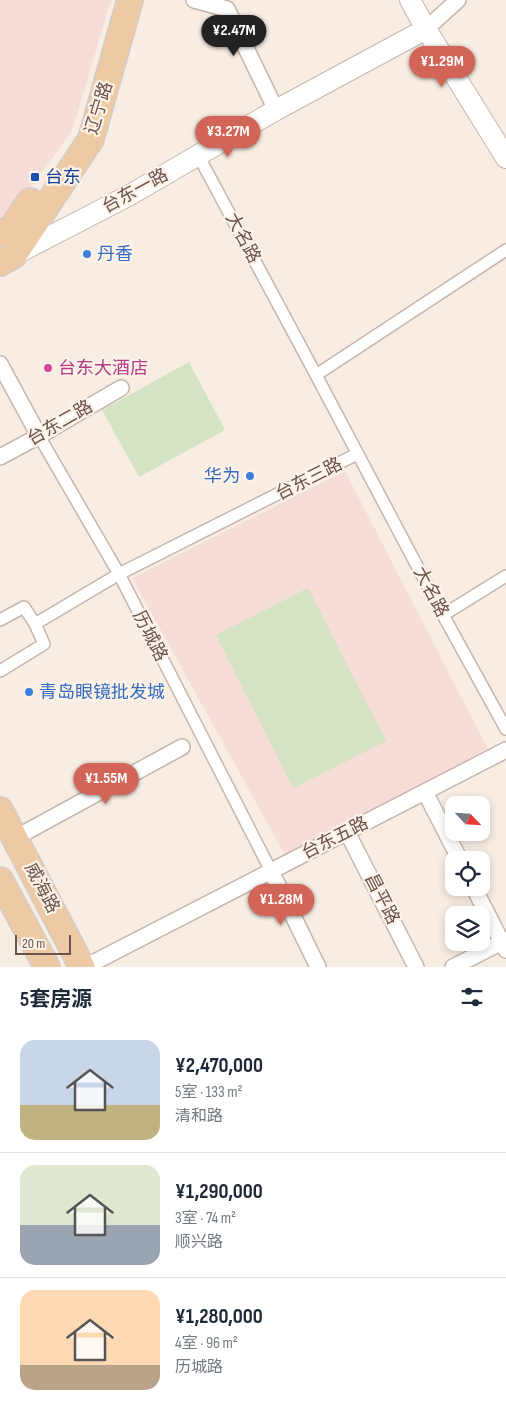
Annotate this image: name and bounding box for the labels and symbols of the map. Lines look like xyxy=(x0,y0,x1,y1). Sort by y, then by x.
pin: ¥2.47M xyxy=(193,15,275,57)
pin: ¥1.29M xyxy=(401,46,483,88)
street label: 辽宁路 xyxy=(81,79,117,137)
pin: ¥3.27M xyxy=(187,116,269,158)
street label: 台东一路 xyxy=(98,164,172,218)
place label: 台东 xyxy=(45,167,81,188)
marker: 台东 xyxy=(29,171,41,183)
street label: 大名路 xyxy=(221,209,265,267)
place label: 丹香 xyxy=(97,244,133,265)
marker: 丹香 xyxy=(81,248,93,260)
place label: 台东大酒店 xyxy=(58,358,148,379)
marker: 台东大酒店 xyxy=(42,362,54,374)
street label: 台东二路 xyxy=(24,396,96,450)
street label: 台东三路 xyxy=(272,453,346,505)
place label: 华为 xyxy=(204,466,240,487)
marker: 华为 xyxy=(244,470,256,482)
street label: 大名路 xyxy=(409,563,453,621)
street label: 历城路 xyxy=(128,607,172,665)
place label: 青岛眼镜批发城 xyxy=(39,682,165,703)
marker: 青岛眼镜批发城 xyxy=(23,686,35,698)
pin: ¥1.55M xyxy=(65,762,147,805)
north arrow xyxy=(445,796,490,841)
street label: 台东五路 xyxy=(298,812,372,864)
street label: 威海路 xyxy=(20,859,64,917)
street label: 昌平路 xyxy=(360,870,404,928)
pin: ¥1.28M xyxy=(240,884,322,926)
scale bar xyxy=(15,932,71,955)

